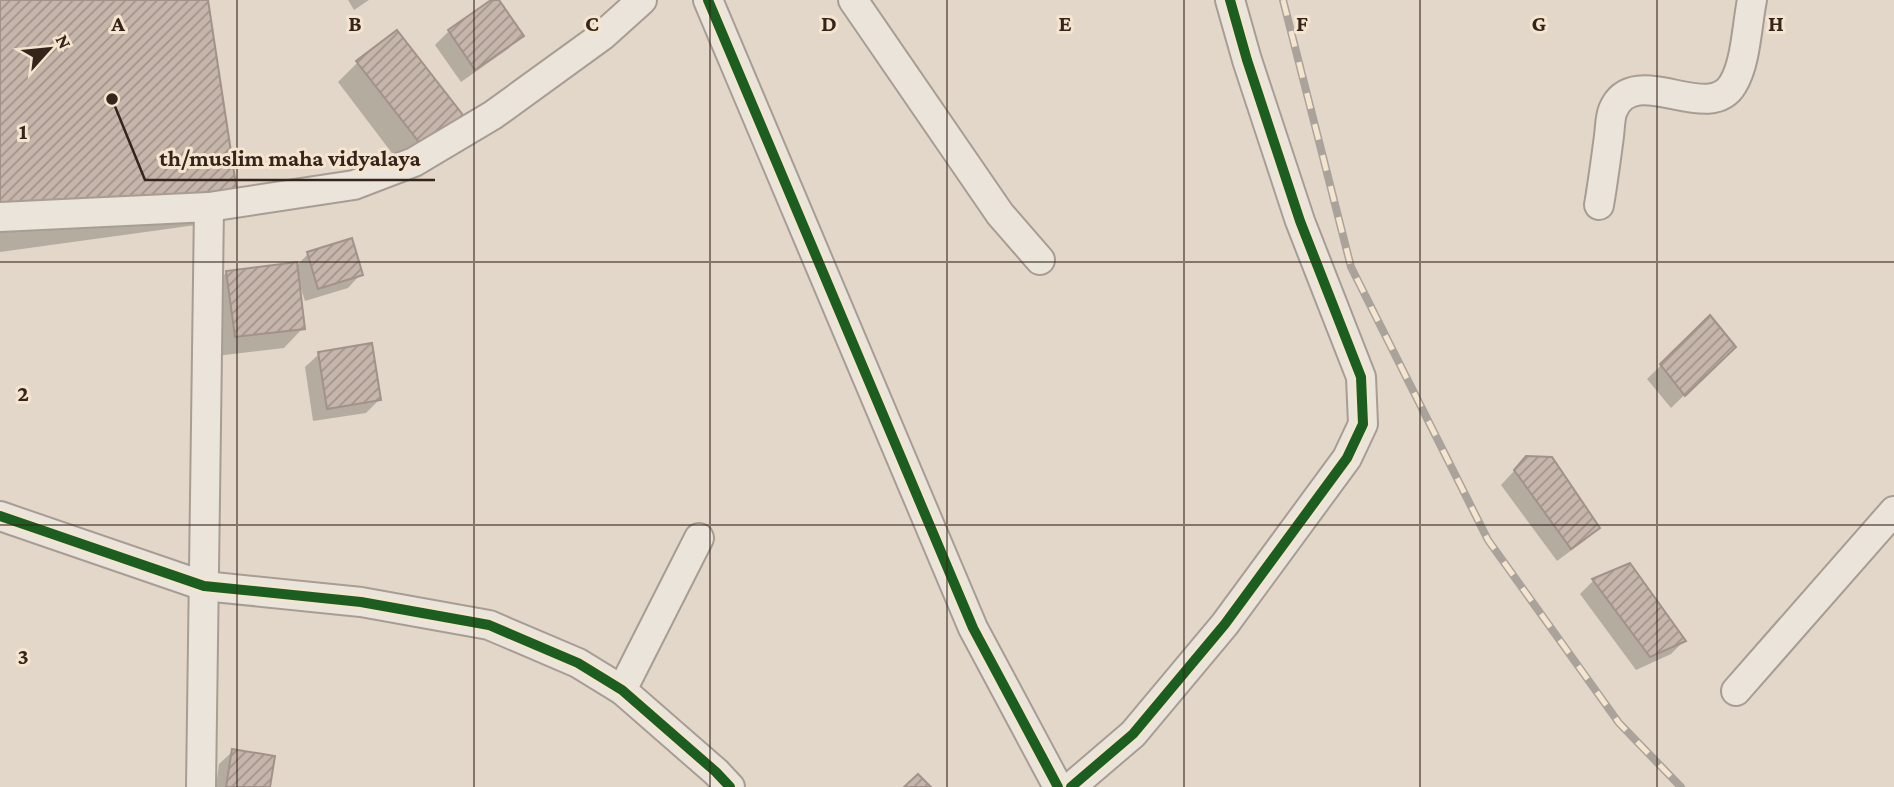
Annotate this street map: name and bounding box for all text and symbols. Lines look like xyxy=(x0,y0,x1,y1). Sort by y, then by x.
text: A xyxy=(110,10,125,36)
text: B xyxy=(348,10,362,36)
text: C xyxy=(585,10,599,36)
text: D xyxy=(821,10,837,36)
text: E xyxy=(1058,10,1072,36)
text: F xyxy=(1296,10,1308,36)
text: G xyxy=(1532,10,1547,36)
text: H xyxy=(1768,10,1784,36)
north arrow xyxy=(14,14,84,84)
text: N xyxy=(51,31,76,52)
text: 1 xyxy=(19,118,28,144)
callout: th/muslim maha vidyalaya xyxy=(145,136,435,180)
text: th/muslim maha vidyalaya xyxy=(159,145,421,171)
text: 2 xyxy=(17,380,29,406)
text: 3 xyxy=(17,643,29,669)

